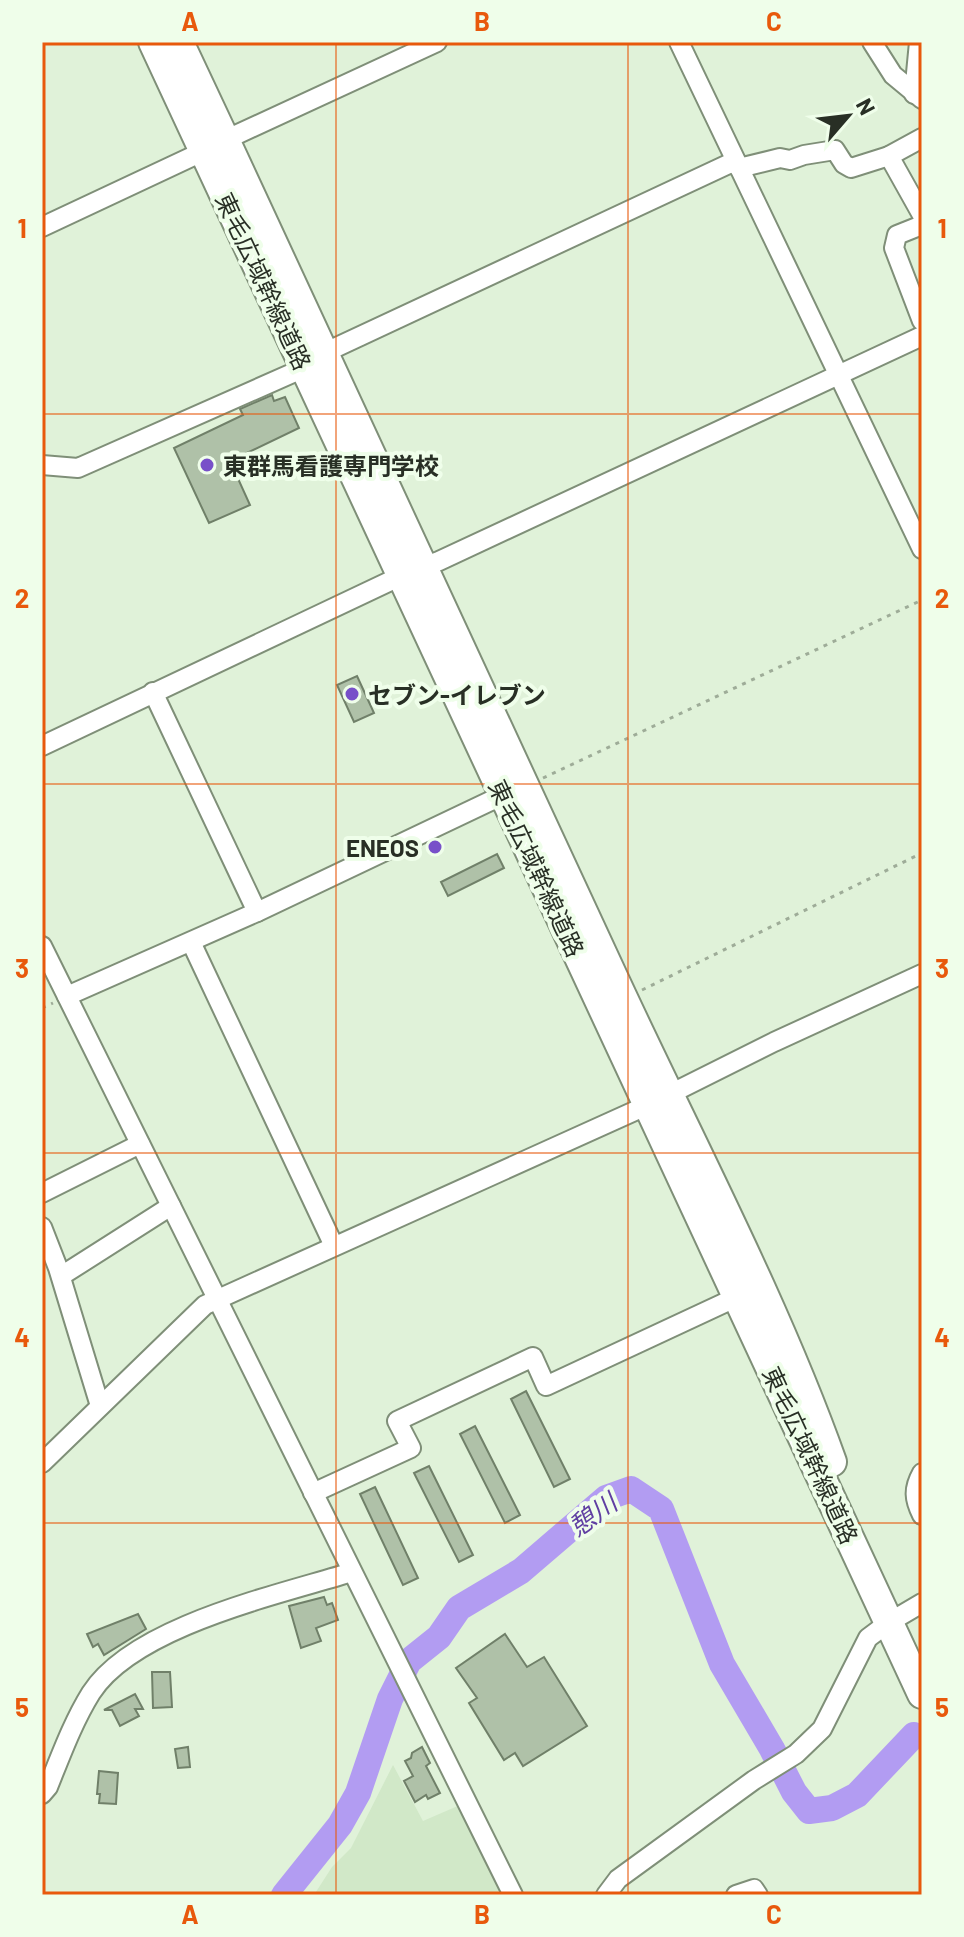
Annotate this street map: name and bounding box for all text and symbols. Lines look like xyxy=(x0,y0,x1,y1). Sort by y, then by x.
text: A xyxy=(181,5,199,36)
text: B xyxy=(474,5,490,36)
text: C xyxy=(766,5,782,36)
north arrow xyxy=(808,76,888,156)
text: N xyxy=(852,94,881,119)
street label: 東毛広域幹線道路 xyxy=(210,188,318,374)
text: 1 xyxy=(17,212,27,243)
text: 1 xyxy=(937,212,947,243)
place label: 東群馬看護専門学校 xyxy=(223,451,439,480)
marker: 東群馬看護専門学校 xyxy=(198,456,216,474)
text: 2 xyxy=(15,582,29,613)
text: 2 xyxy=(935,582,949,613)
place label: セブン-イレブン xyxy=(368,680,546,709)
marker: セブン-イレブン xyxy=(343,685,361,703)
street label: 東毛広域幹線道路 xyxy=(483,775,591,961)
place label: ENEOS xyxy=(346,833,419,862)
marker: ENEOS xyxy=(426,838,444,856)
text: 3 xyxy=(15,952,29,983)
text: 3 xyxy=(935,952,949,983)
text: 4 xyxy=(14,1321,30,1352)
text: 4 xyxy=(934,1321,950,1352)
street label: 東毛広域幹線道路 xyxy=(757,1362,865,1548)
water label: 憩川 xyxy=(562,1484,625,1542)
text: 5 xyxy=(15,1691,29,1722)
text: 5 xyxy=(935,1691,949,1722)
text: A xyxy=(181,1898,199,1929)
text: B xyxy=(474,1898,490,1929)
text: C xyxy=(766,1898,782,1929)

